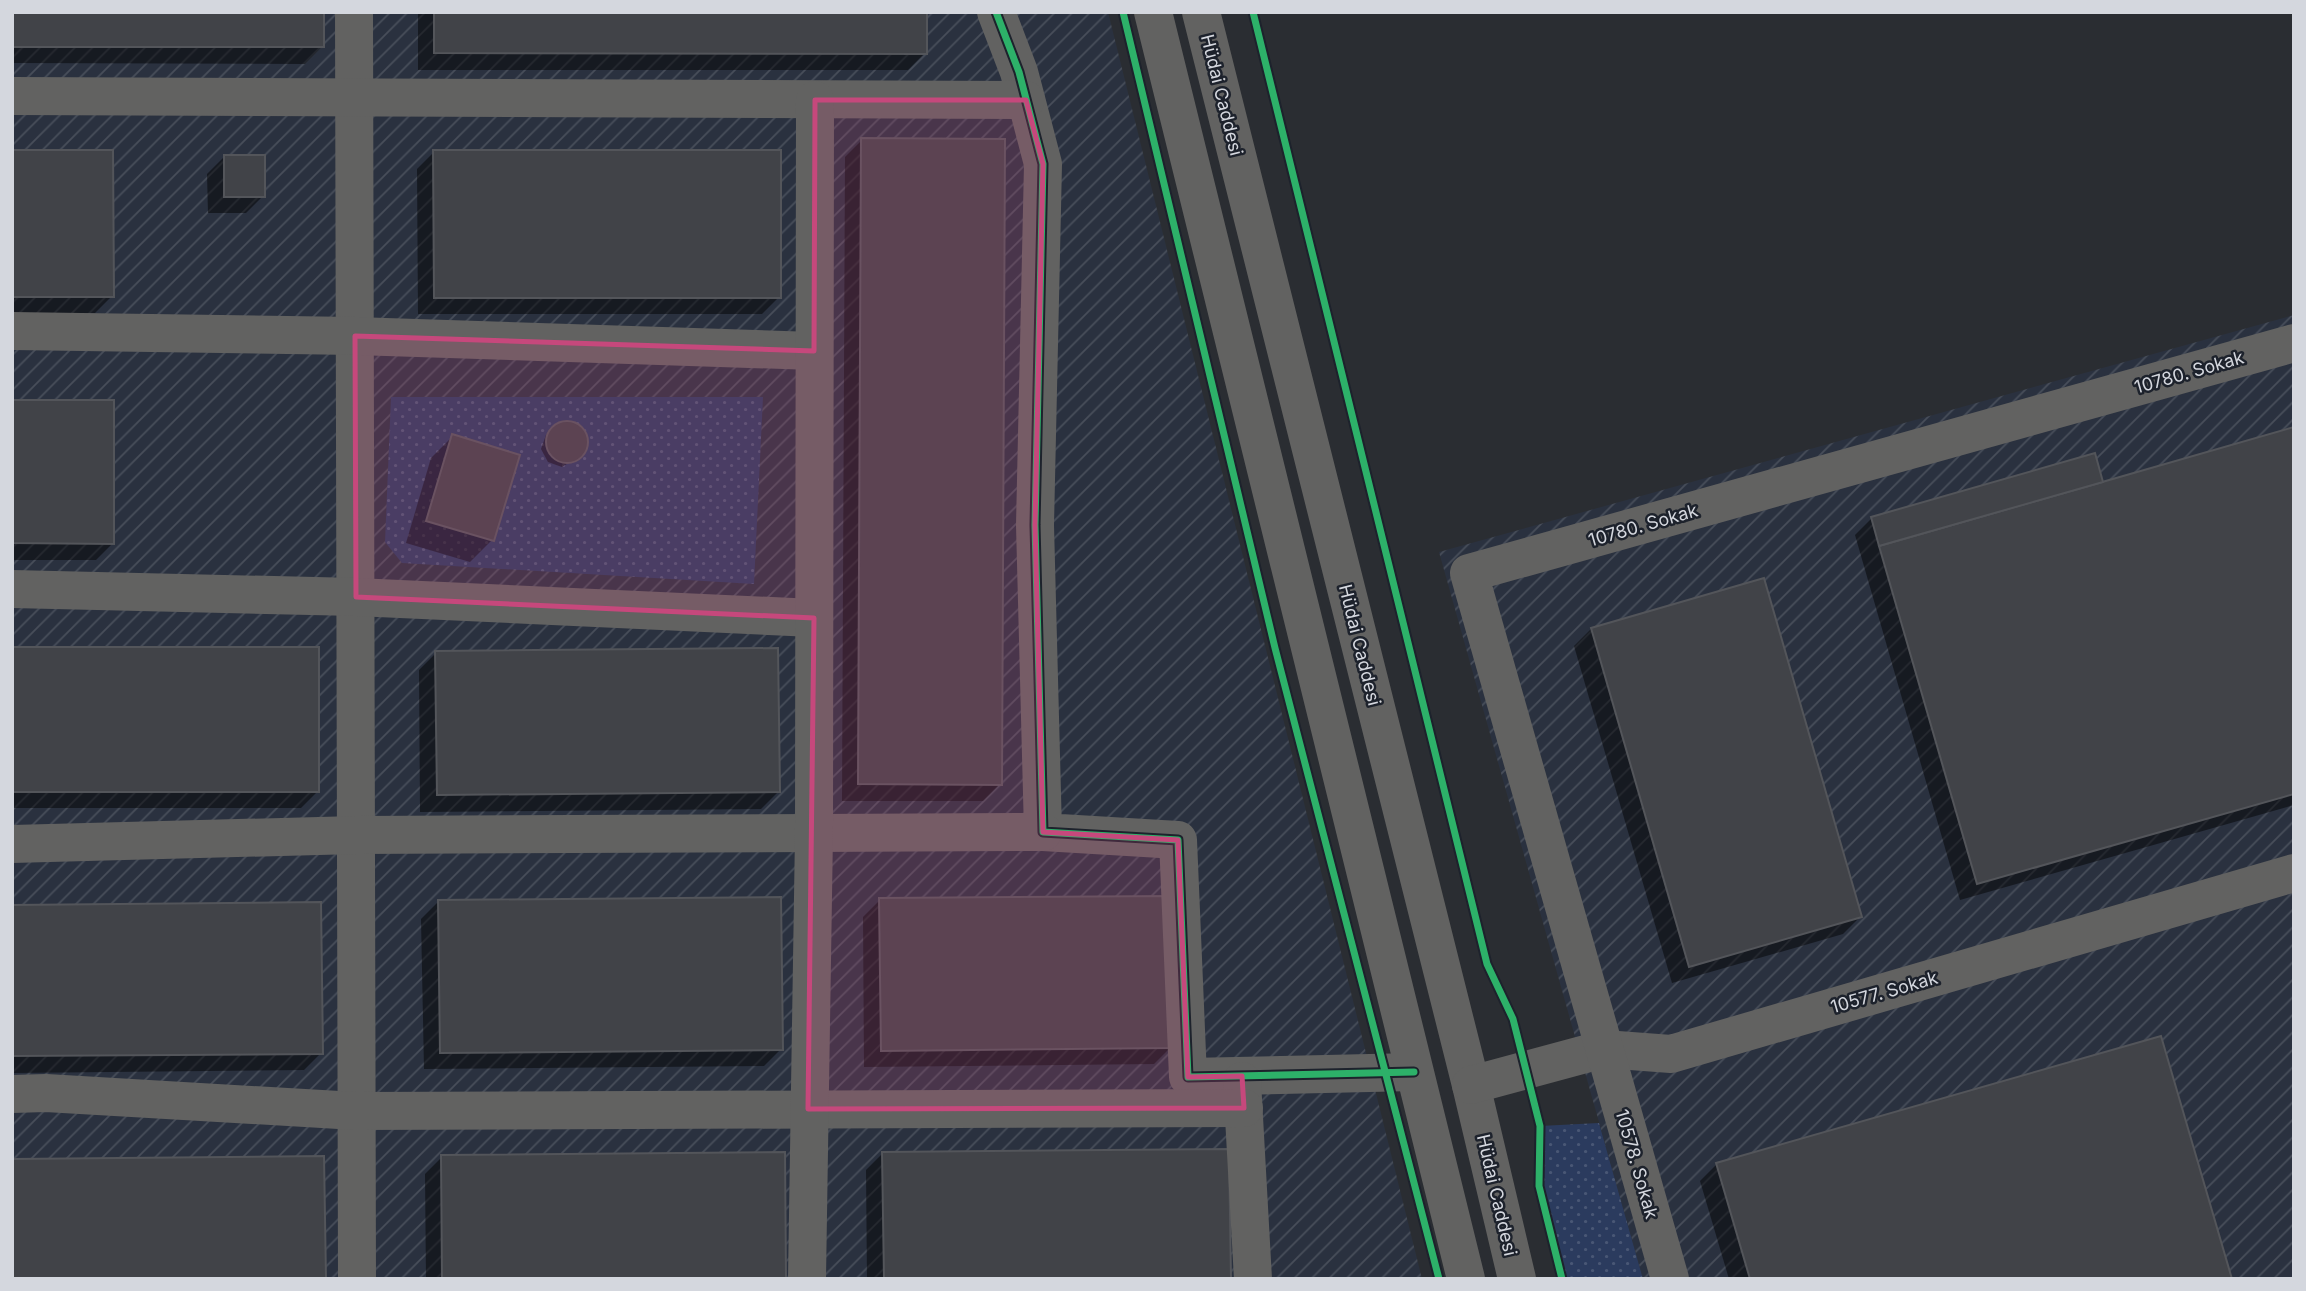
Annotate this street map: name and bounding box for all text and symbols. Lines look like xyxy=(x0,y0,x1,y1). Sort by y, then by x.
street label: Hüdai Caddesi xyxy=(1197,32,1247,158)
street label: 10780. Sokak xyxy=(2132,346,2246,398)
street label: 10780. Sokak xyxy=(1586,499,1700,551)
street label: Hüdai Caddesi xyxy=(1335,582,1385,708)
street label: 10577. Sokak xyxy=(1828,967,1940,1017)
street label: 10578. Sokak xyxy=(1611,1107,1663,1221)
street label: Hüdai Caddesi xyxy=(1473,1132,1521,1258)

